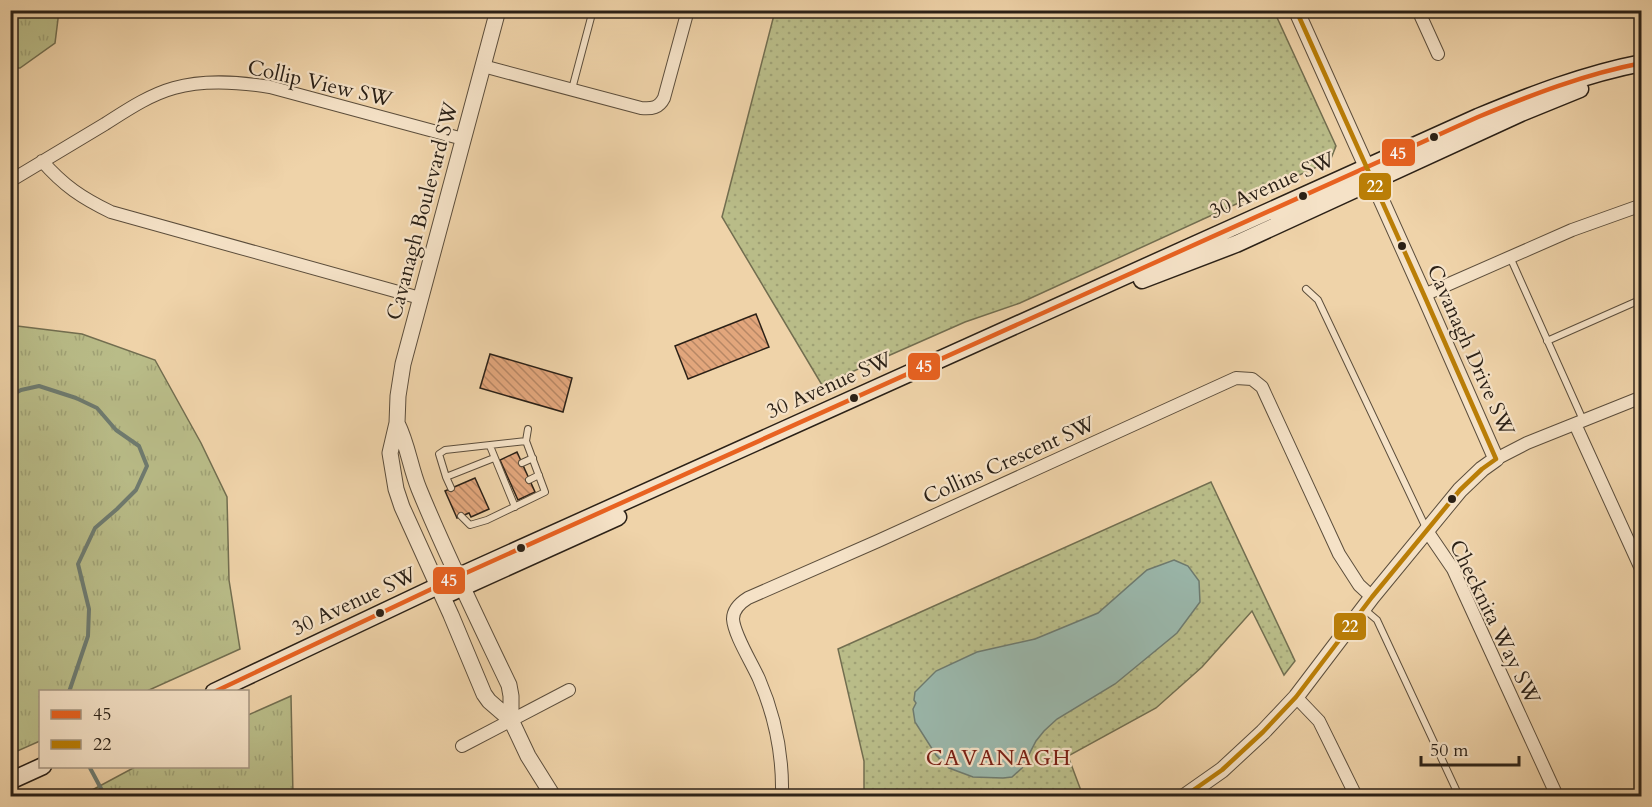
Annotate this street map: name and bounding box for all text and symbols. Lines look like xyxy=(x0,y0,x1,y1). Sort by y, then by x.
street label: Collip View SW xyxy=(245,53,396,114)
street label: Cavanagh Boulevard SW xyxy=(379,98,466,323)
unlabelled marker xyxy=(1428,131,1440,143)
line badge: 45 xyxy=(1381,138,1416,167)
text: 45 xyxy=(1390,143,1406,165)
street label: 30 Avenue SW xyxy=(1205,145,1340,226)
line badge: 22 xyxy=(1358,172,1392,201)
text: 22 xyxy=(1367,176,1383,198)
unlabelled marker xyxy=(1297,190,1309,202)
unlabelled marker xyxy=(1396,240,1408,252)
street label: Cavanagh Drive SW xyxy=(1420,260,1522,441)
street label: 30 Avenue SW xyxy=(762,345,897,426)
line badge: 45 xyxy=(907,352,941,381)
text: 45 xyxy=(916,356,932,378)
unlabelled marker xyxy=(848,392,860,404)
street label: Collins Crescent SW xyxy=(918,409,1101,512)
unlabelled marker xyxy=(1446,493,1458,505)
street label: Checknita Way SW xyxy=(1442,535,1547,710)
unlabelled marker xyxy=(515,542,527,554)
street label: 30 Avenue SW xyxy=(287,560,422,643)
line badge: 45 xyxy=(432,566,466,595)
text: 45 xyxy=(441,570,457,592)
unlabelled marker xyxy=(374,607,386,619)
line badge: 22 xyxy=(1333,612,1367,641)
text: 22 xyxy=(1342,616,1358,638)
legend xyxy=(39,690,249,768)
text: 45 xyxy=(93,702,111,727)
scale bar xyxy=(1421,729,1518,767)
text: 22 xyxy=(93,732,111,757)
text: 50 m xyxy=(1430,738,1469,763)
district label: CAVANAGH xyxy=(926,743,1072,773)

